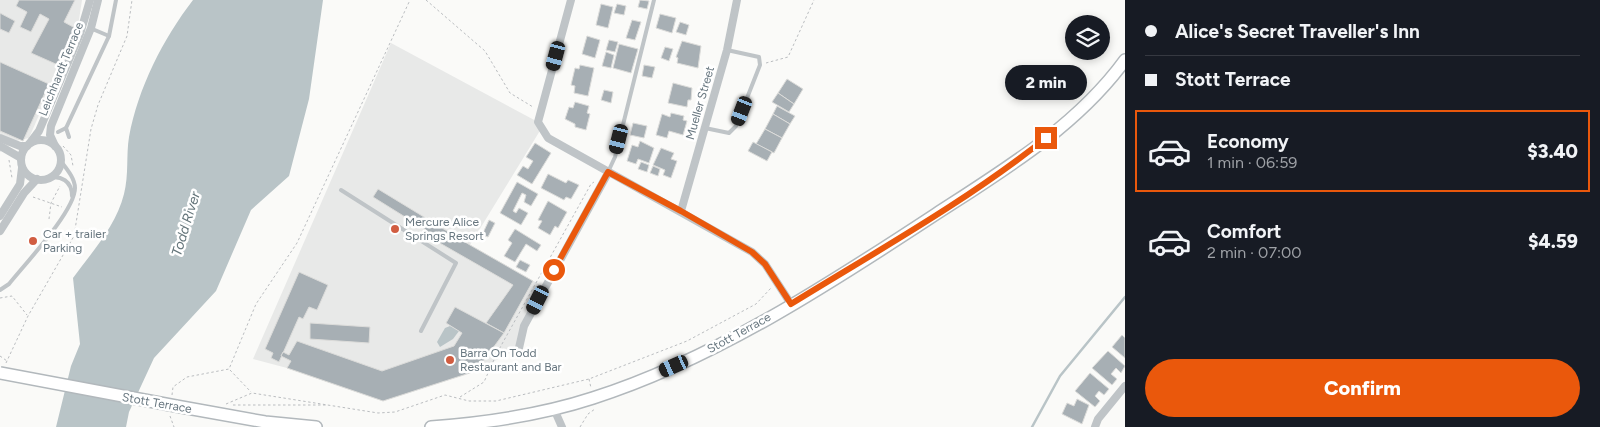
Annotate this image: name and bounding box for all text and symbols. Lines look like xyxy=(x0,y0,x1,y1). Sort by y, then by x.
map controls xyxy=(1065,15,1110,60)
button: layers xyxy=(1065,15,1110,60)
street label: Leichhardt Terrace xyxy=(36,20,86,118)
text: Alice's Secret Traveller's Inn xyxy=(1175,20,1420,43)
car xyxy=(544,40,567,72)
street label: Mueller Street xyxy=(683,64,717,141)
callout: 2 min xyxy=(1005,66,1087,100)
text: Stott Terrace xyxy=(1175,68,1291,91)
text: 2 min xyxy=(1026,73,1066,92)
car xyxy=(729,94,754,128)
car xyxy=(608,123,629,155)
route end xyxy=(1035,127,1057,149)
icon: car xyxy=(1147,129,1192,174)
text: Economy xyxy=(1207,130,1289,153)
text: $3.40 xyxy=(1527,140,1578,163)
text: 1 min · 06:59 xyxy=(1207,153,1297,172)
water label: Todd River xyxy=(168,189,204,258)
place label: Mercure Alice Springs Resort xyxy=(405,215,484,243)
icon: car xyxy=(1147,219,1192,264)
text: Comfort xyxy=(1207,220,1282,243)
marker: Mercure Alice Springs Resort xyxy=(389,223,401,235)
place label: Car + trailer Parking xyxy=(43,227,106,255)
text: $4.59 xyxy=(1528,230,1578,253)
marker: Car + trailer Parking xyxy=(27,235,39,247)
text: 2 min · 07:00 xyxy=(1207,243,1302,262)
route start xyxy=(543,259,565,281)
car xyxy=(524,283,551,317)
street label: Stott Terrace xyxy=(705,310,774,356)
place label: Barra On Todd Restaurant and Bar xyxy=(460,346,562,374)
car xyxy=(657,353,690,379)
marker: Barra On Todd Restaurant and Bar xyxy=(444,354,456,366)
button: Confirm xyxy=(1145,359,1580,417)
street label: Stott Terrace xyxy=(121,390,193,416)

